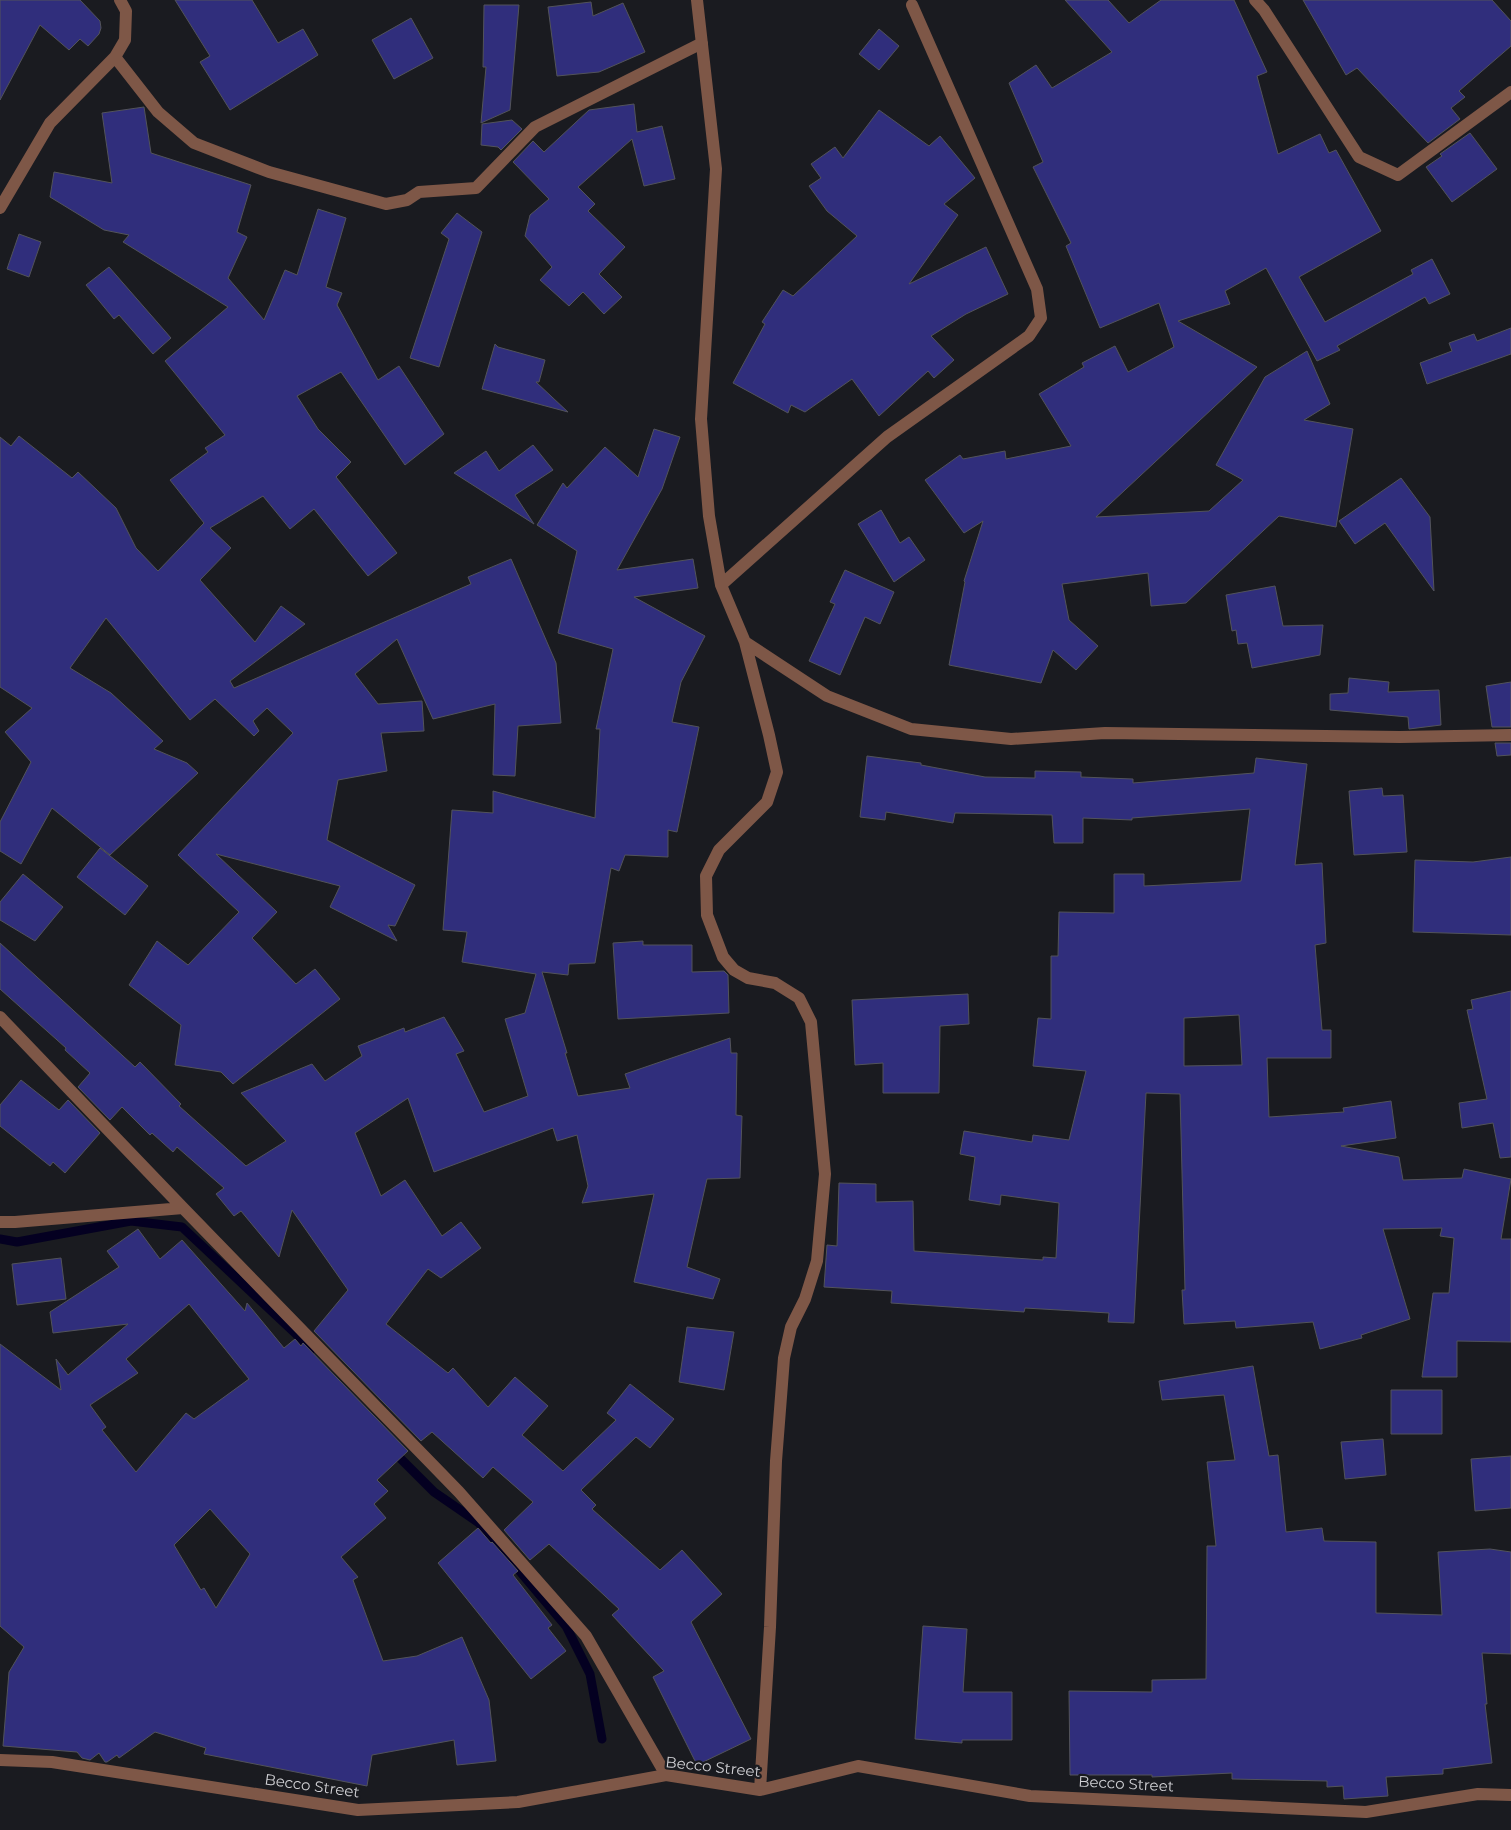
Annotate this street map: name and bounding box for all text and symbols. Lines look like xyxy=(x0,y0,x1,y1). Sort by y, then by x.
street label: Becco Street xyxy=(664,1752,762,1781)
street label: Becco Street xyxy=(263,1769,361,1802)
street label: Becco Street xyxy=(1078,1772,1174,1795)

